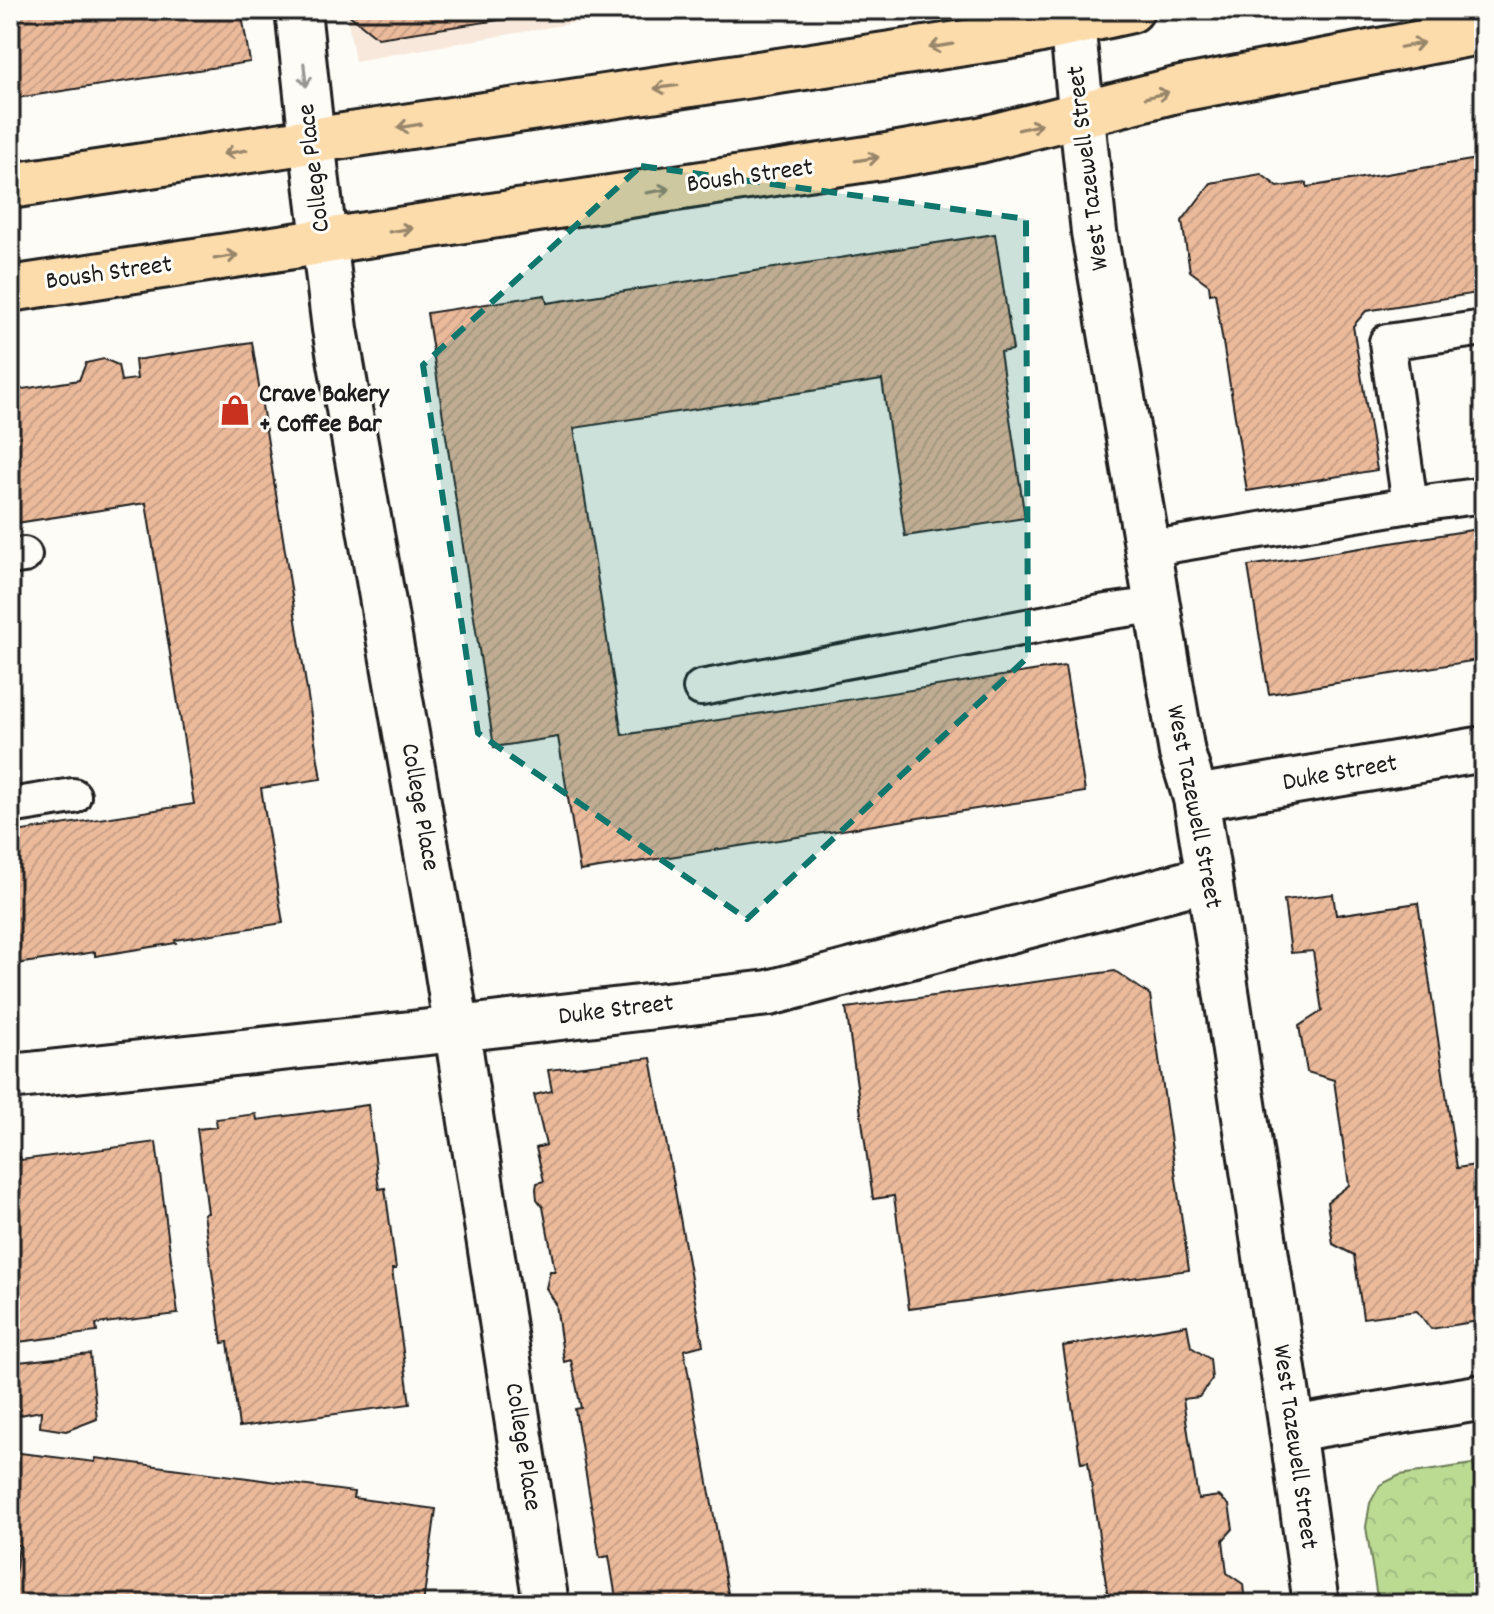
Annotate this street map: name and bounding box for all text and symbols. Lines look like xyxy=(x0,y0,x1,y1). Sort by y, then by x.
one-way arrow xyxy=(1399,37,1424,52)
one-way arrow xyxy=(929,39,954,54)
one-way arrow xyxy=(297,62,312,88)
street label: West Tazewell Street xyxy=(1058,63,1120,273)
one-way arrow xyxy=(654,81,679,96)
one-way arrow xyxy=(1144,87,1169,102)
street label: College Place xyxy=(289,102,341,234)
one-way arrow xyxy=(397,119,422,134)
one-way arrow xyxy=(1017,119,1043,134)
one-way arrow xyxy=(223,145,248,160)
street label: Boush Street xyxy=(684,150,816,204)
one-way arrow xyxy=(854,151,879,166)
one-way arrow xyxy=(645,182,670,197)
one-way arrow xyxy=(388,222,413,237)
street label: Boush Street xyxy=(43,247,175,301)
one-way arrow xyxy=(212,249,238,264)
place label: Crave Bakery + Coffee Bar xyxy=(259,377,390,444)
shop icon: Crave Bakery + Coffee Bar xyxy=(218,393,252,427)
street label: West Tazewell Street xyxy=(1155,702,1231,912)
street label: College Place xyxy=(390,740,448,874)
street label: Duke Street xyxy=(1280,746,1401,802)
street label: Duke Street xyxy=(556,986,676,1036)
street label: West Tazewell Street xyxy=(1261,1342,1327,1552)
street label: College Place xyxy=(494,1380,550,1514)

